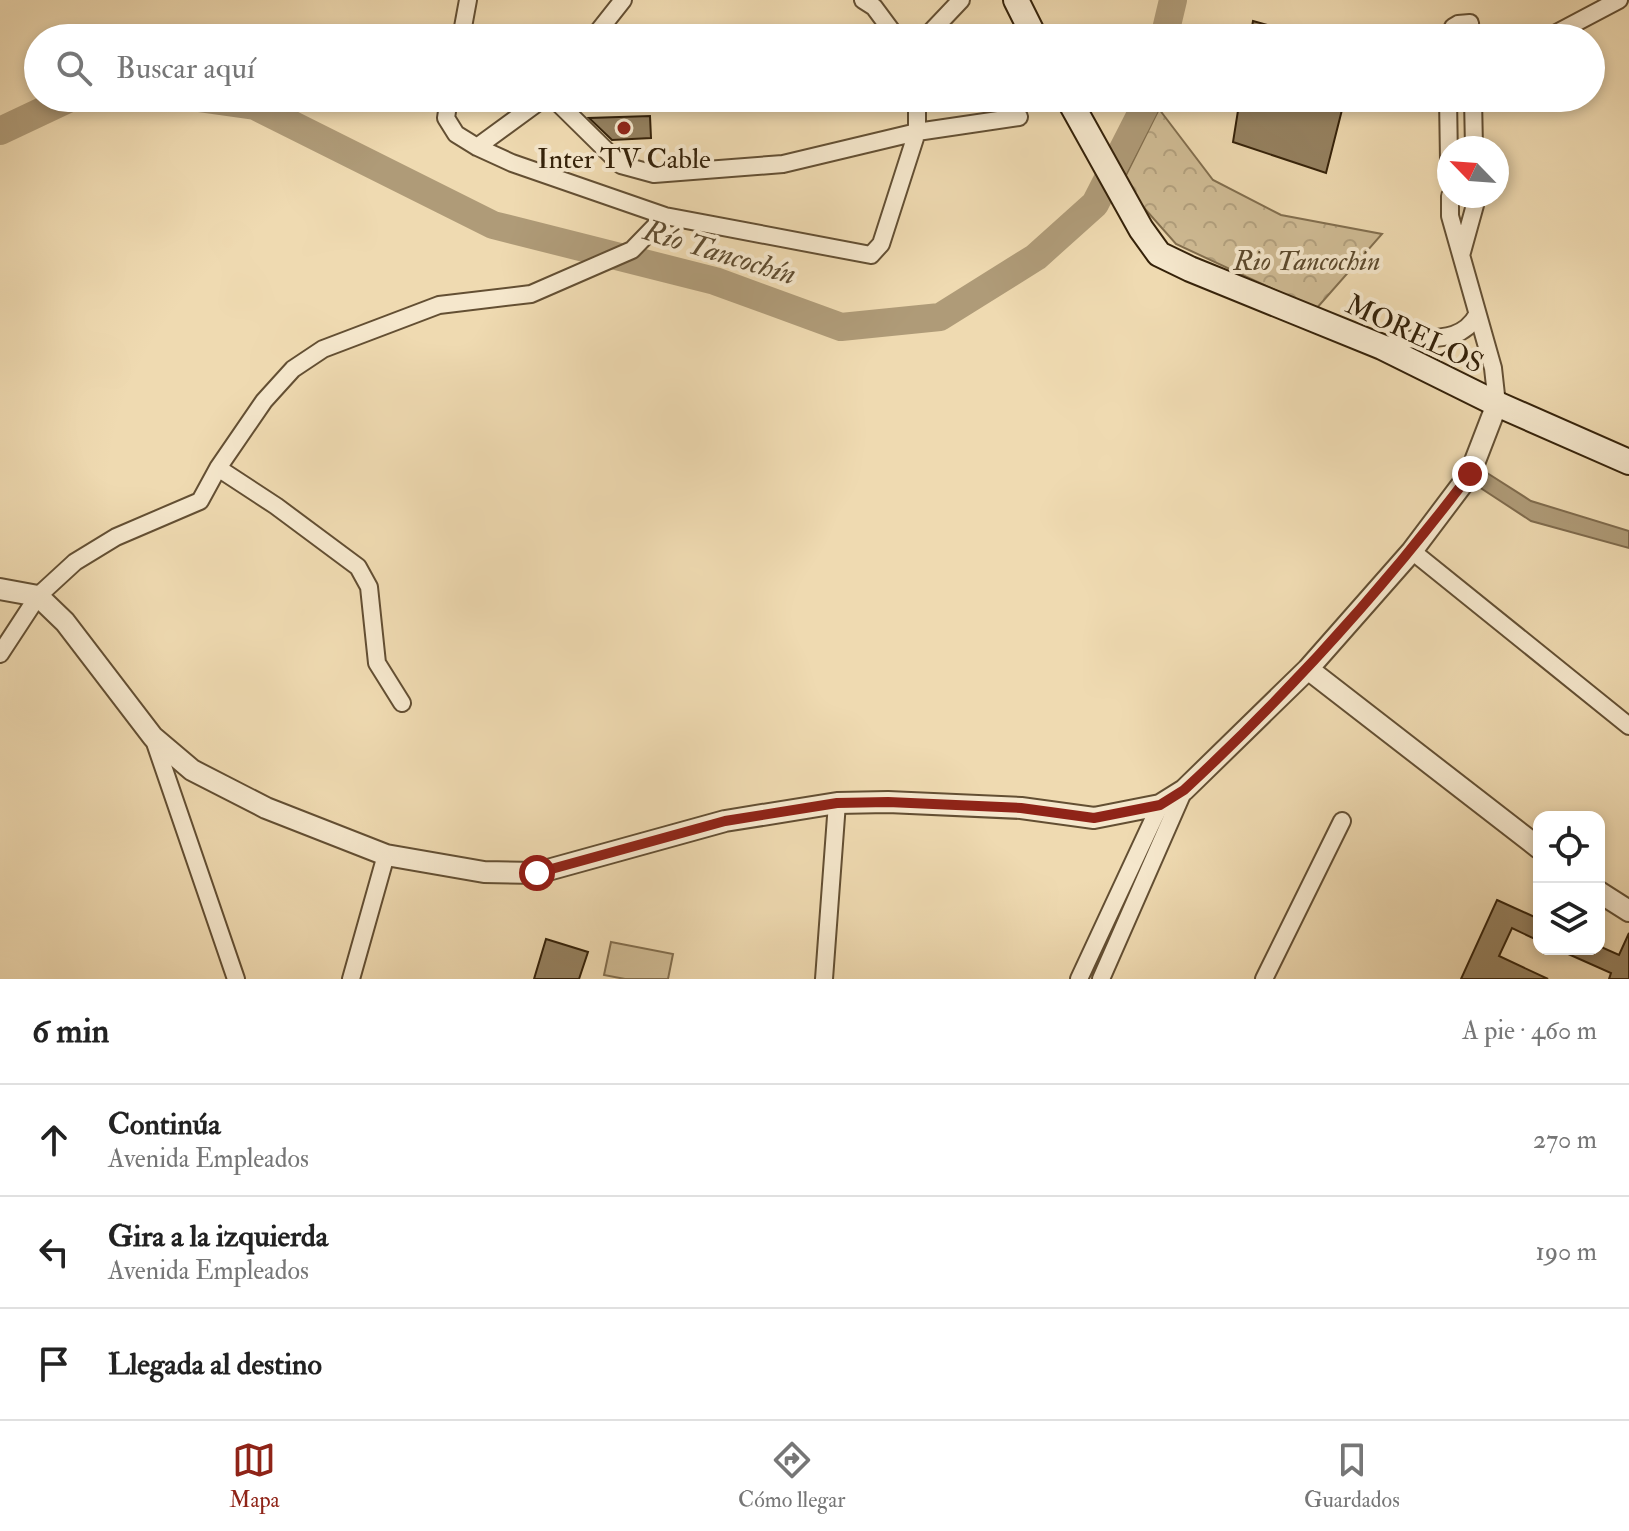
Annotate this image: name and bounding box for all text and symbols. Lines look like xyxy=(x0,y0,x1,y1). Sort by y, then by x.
search box xyxy=(24,24,1605,112)
icon: search xyxy=(52,46,96,90)
text: Buscar aquí xyxy=(116,50,255,87)
marker: Inter TV Cable xyxy=(615,119,633,137)
north arrow xyxy=(1437,136,1509,208)
place label: Inter TV Cable xyxy=(537,142,711,177)
water label: Río Tancochín xyxy=(638,211,800,293)
park label: Rio Tancochin xyxy=(1233,244,1380,279)
street label: MORELOS xyxy=(1340,287,1489,382)
route end xyxy=(1452,456,1488,492)
map controls xyxy=(1533,811,1605,955)
button: locate xyxy=(1533,811,1605,883)
route start xyxy=(519,855,555,891)
button: layers xyxy=(1533,883,1605,955)
text: 6 min xyxy=(32,1010,109,1053)
text: A pie · 460 m xyxy=(1462,1015,1597,1047)
text: Continúa xyxy=(108,1106,221,1143)
icon: ahead xyxy=(32,1118,76,1162)
text: 270 m xyxy=(1533,1124,1597,1156)
text: Avenida Empleados xyxy=(108,1143,309,1175)
text: Gira a la izquierda xyxy=(108,1218,328,1255)
icon: left xyxy=(32,1230,76,1274)
text: 190 m xyxy=(1536,1236,1597,1268)
text: Avenida Empleados xyxy=(108,1255,309,1287)
icon: arrive xyxy=(32,1342,76,1386)
text: Llegada al destino xyxy=(108,1346,322,1383)
tab: Mapa xyxy=(229,1438,280,1514)
tab: Cómo llegar xyxy=(738,1438,845,1514)
tab: Guardados xyxy=(1304,1438,1400,1514)

